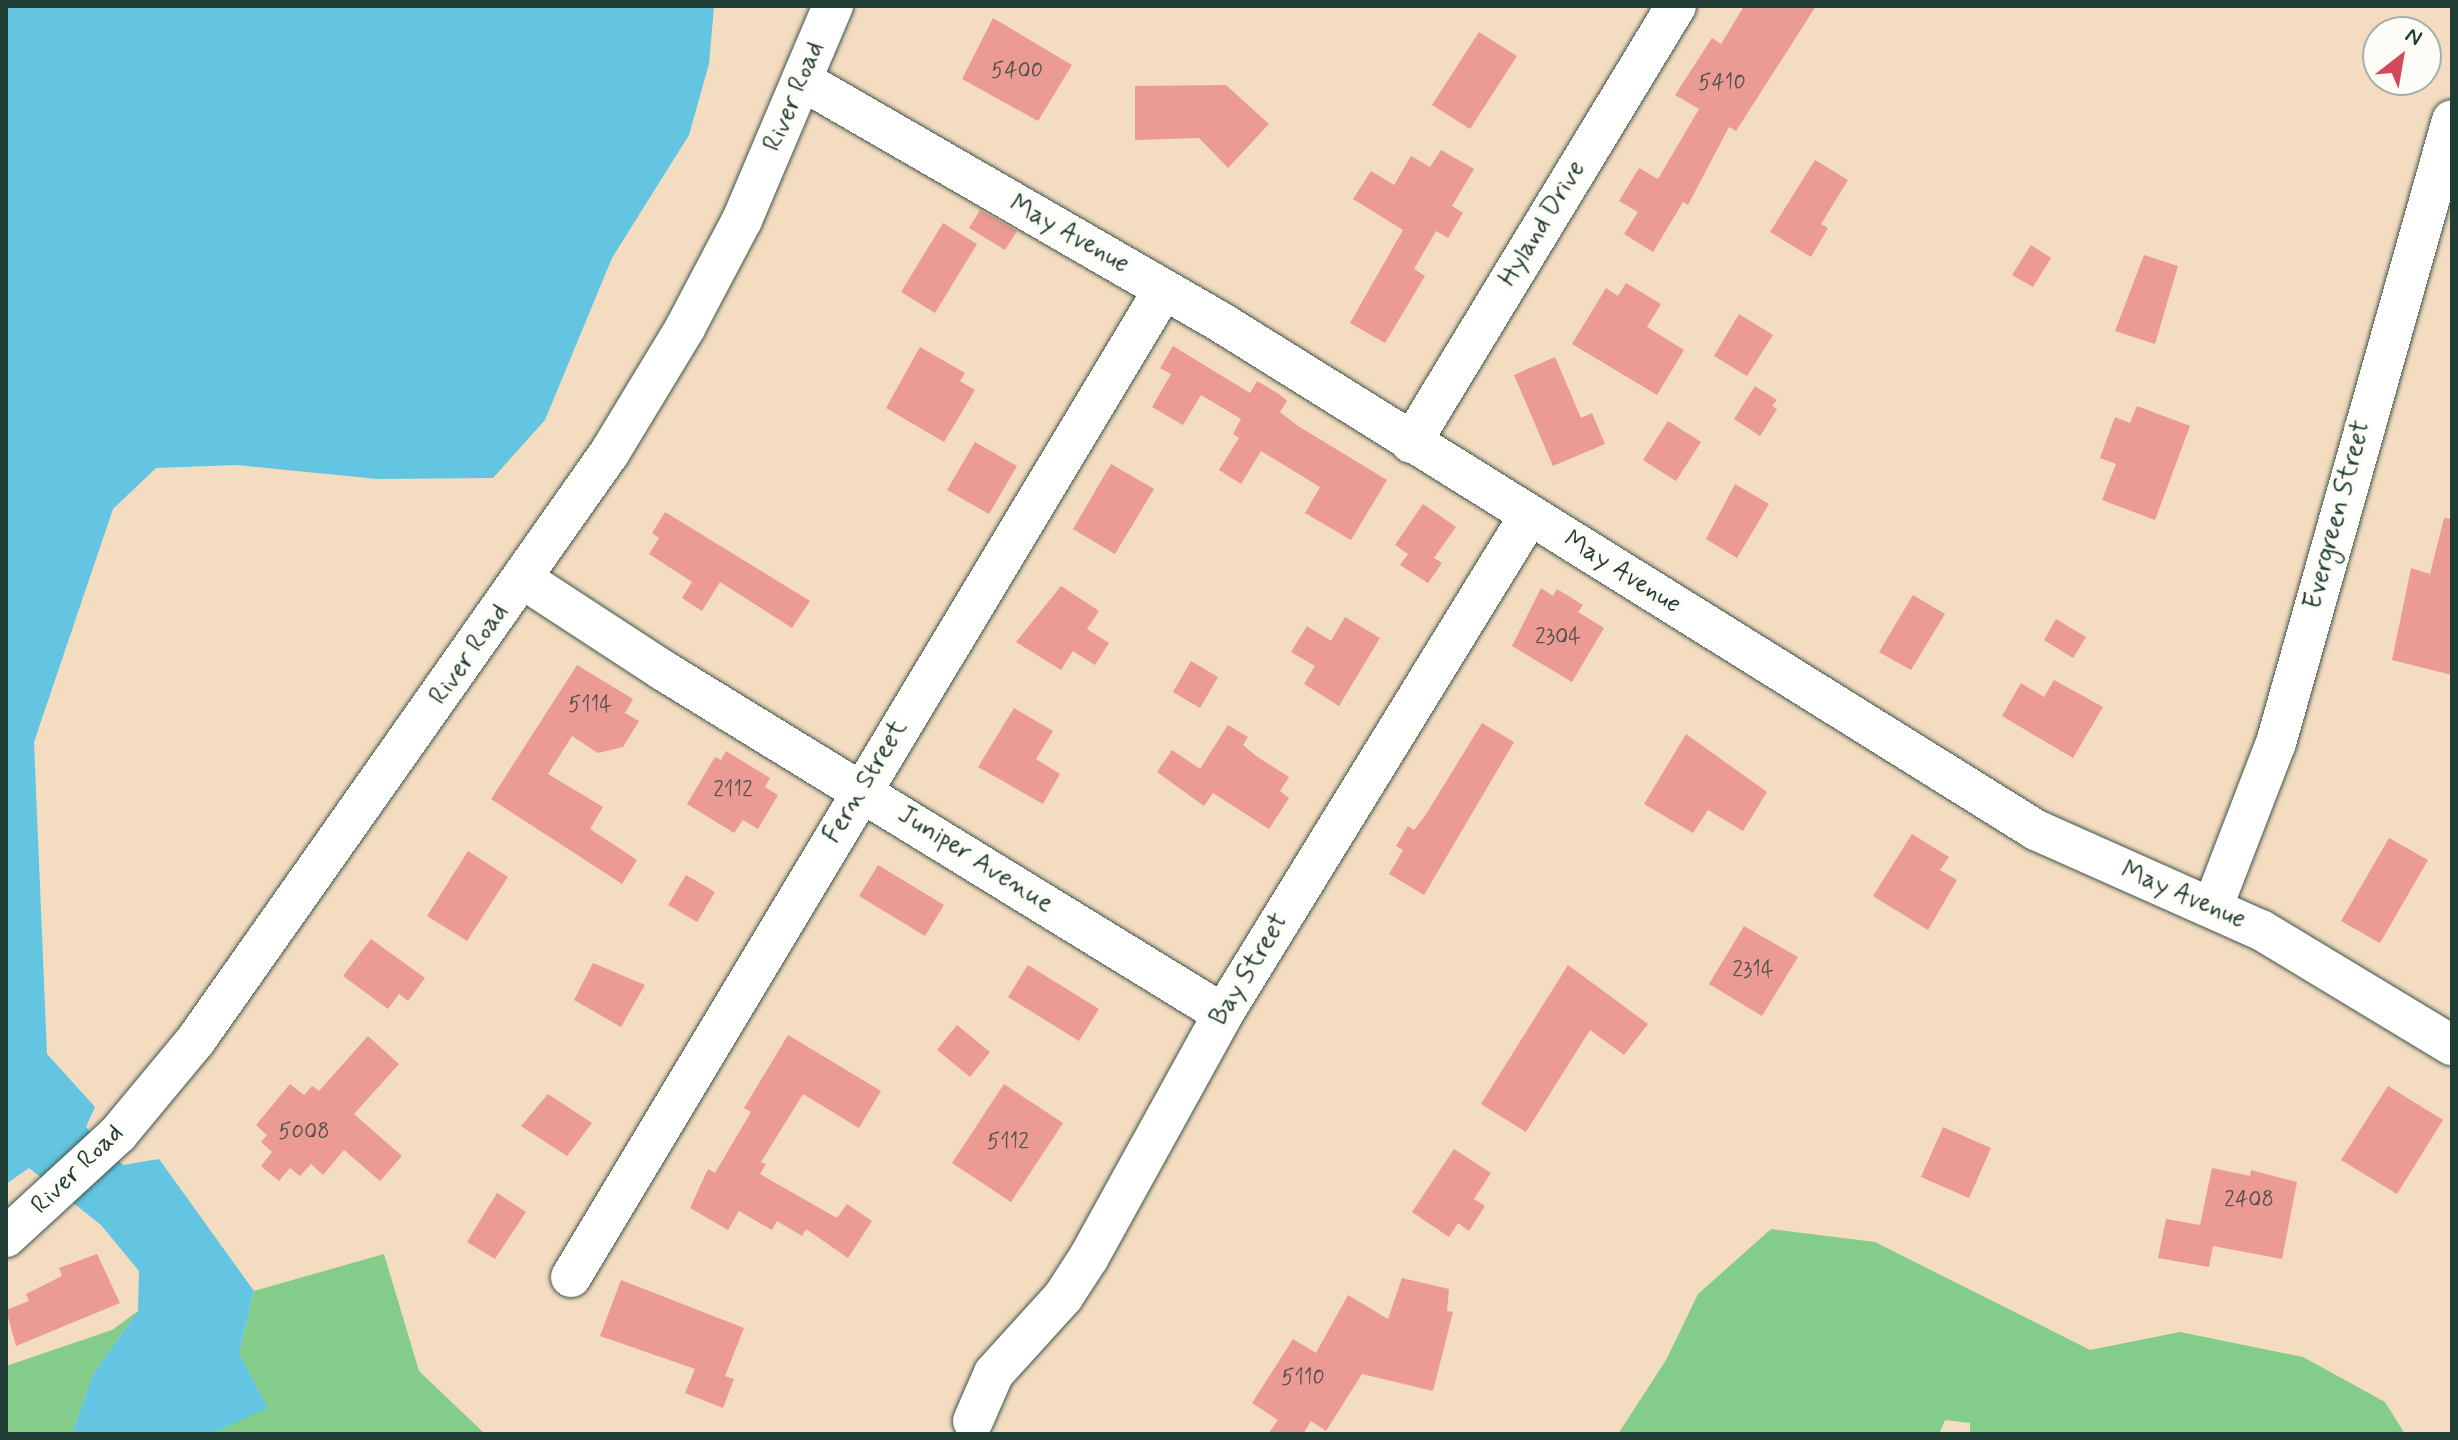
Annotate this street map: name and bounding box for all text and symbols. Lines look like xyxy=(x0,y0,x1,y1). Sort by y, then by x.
north arrow xyxy=(2362,16,2442,96)
text: N xyxy=(2400,21,2427,53)
street label: River Road xyxy=(758,37,832,157)
house number: 5400 xyxy=(991,59,1043,85)
house number: 5410 xyxy=(1698,71,1746,97)
street label: Hyland Drive xyxy=(1494,156,1592,292)
street label: May Avenue xyxy=(1001,188,1137,282)
street label: Evergreen Street xyxy=(2298,418,2378,612)
street label: May Avenue xyxy=(1555,523,1689,623)
street label: River Road xyxy=(424,598,516,712)
house number: 2304 xyxy=(1535,625,1581,651)
house number: 5114 xyxy=(568,693,612,719)
street label: Fern Street xyxy=(817,715,915,849)
house number: 2112 xyxy=(713,778,753,804)
street label: Juniper Avenue xyxy=(895,802,1055,918)
street label: May Avenue xyxy=(2113,855,2253,937)
street label: Bay Street xyxy=(1205,909,1295,1031)
house number: 2314 xyxy=(1732,958,1774,984)
street label: River Road xyxy=(25,1118,131,1222)
house number: 5008 xyxy=(278,1120,330,1146)
house number: 5112 xyxy=(987,1130,1029,1156)
house number: 2408 xyxy=(2224,1188,2274,1214)
house number: 5110 xyxy=(1281,1366,1325,1392)

